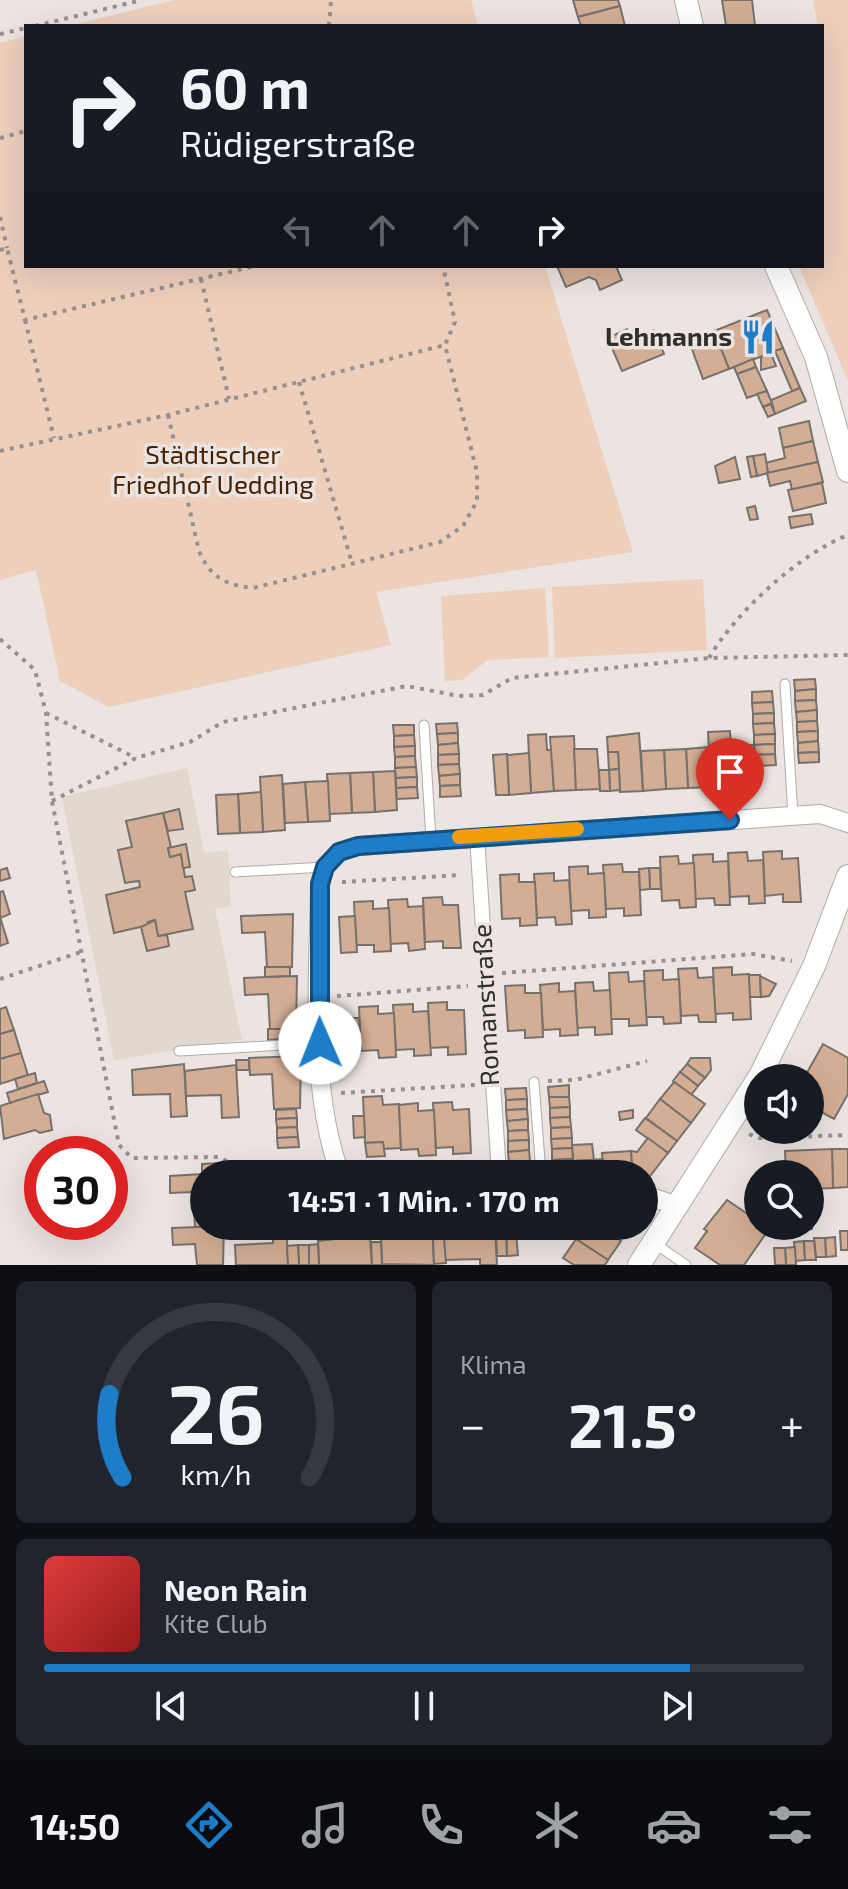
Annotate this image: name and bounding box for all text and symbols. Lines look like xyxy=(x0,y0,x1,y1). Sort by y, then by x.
text: 60 m xyxy=(180,53,310,120)
icon: right xyxy=(48,56,152,160)
text: Rüdigerstraße xyxy=(180,121,416,164)
icon: left xyxy=(276,208,320,252)
icon: ahead xyxy=(360,208,404,252)
icon: ahead xyxy=(444,208,488,252)
icon: right xyxy=(528,208,572,252)
restaurant icon: Lehmanns xyxy=(739,318,777,356)
place label: Lehmanns xyxy=(605,320,732,351)
park label: Städtischer Friedhof Uedding xyxy=(112,438,314,499)
pin xyxy=(696,738,764,820)
icon: arrive xyxy=(708,750,752,794)
street label: Romanstraße xyxy=(465,923,504,1087)
position arrow xyxy=(278,1001,362,1085)
map controls xyxy=(744,1064,824,1240)
button: sound xyxy=(744,1064,824,1144)
speed limit sign: 30 xyxy=(24,1136,128,1240)
button: search xyxy=(744,1160,824,1240)
text: 14:51 · 1 Min. · 170 m xyxy=(288,1182,560,1218)
text: Klima xyxy=(460,1348,527,1379)
text: 26 xyxy=(167,1361,265,1461)
text: 21.5° xyxy=(568,1388,697,1460)
text: − xyxy=(460,1397,486,1450)
text: + xyxy=(780,1397,804,1450)
text: km/h xyxy=(181,1456,251,1491)
text: Neon Rain xyxy=(164,1571,308,1607)
text: Kite Club xyxy=(164,1607,268,1638)
icon: previous xyxy=(149,1684,193,1728)
icon: pause xyxy=(402,1684,446,1728)
icon: next xyxy=(655,1684,699,1728)
icon: directions xyxy=(181,1797,237,1853)
icon: music xyxy=(297,1797,353,1853)
icon: phone xyxy=(413,1797,469,1853)
icon: climate xyxy=(529,1797,585,1853)
icon: car xyxy=(646,1797,702,1853)
icon: filters xyxy=(762,1797,818,1853)
text: 14:50 xyxy=(30,1804,120,1847)

